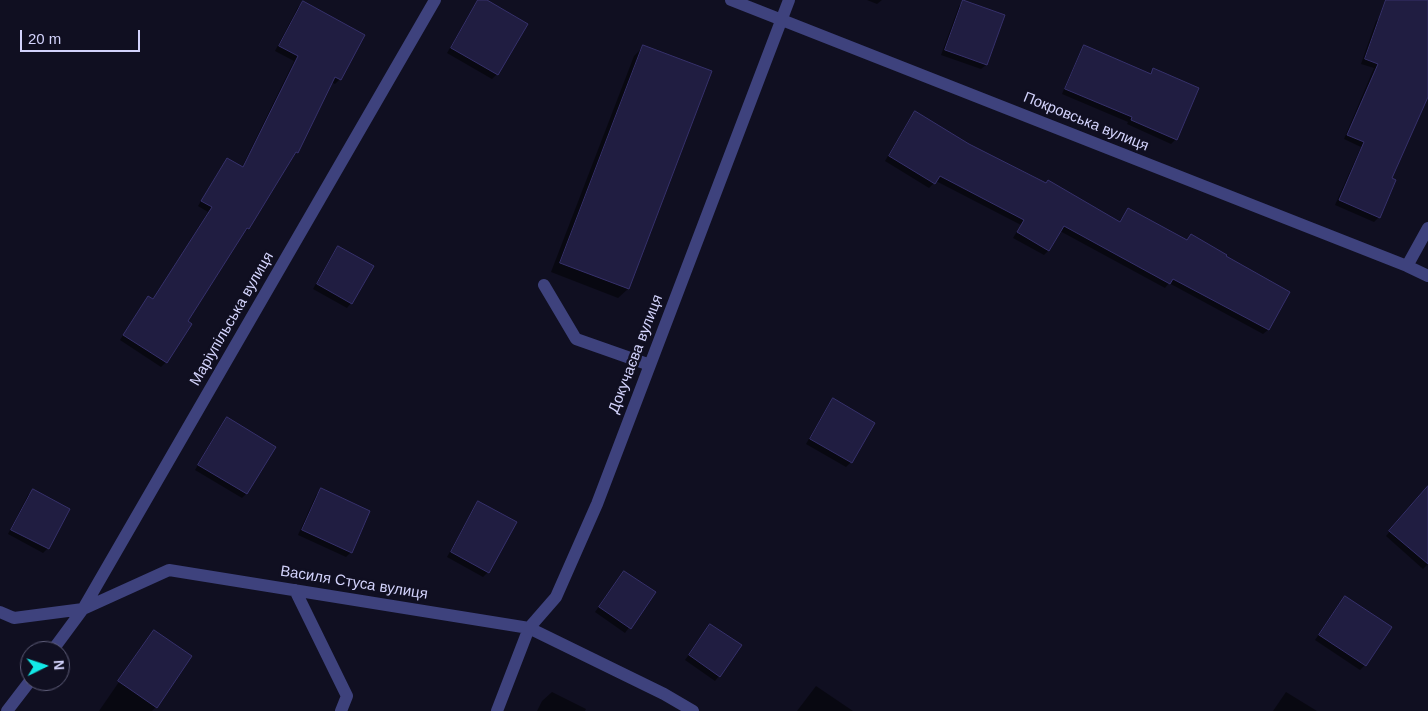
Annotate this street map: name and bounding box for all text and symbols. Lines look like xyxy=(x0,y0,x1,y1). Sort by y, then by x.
scale bar xyxy=(22,20,142,52)
text: 20 m xyxy=(28,30,61,47)
street label: Покровська вулиця xyxy=(1021,89,1151,155)
street label: Маріупільська вулиця xyxy=(186,249,278,389)
street label: Докучаєва вулиця xyxy=(605,292,667,416)
street label: Василя Стуса вулиця xyxy=(279,562,429,604)
north arrow xyxy=(20,641,70,691)
text: N xyxy=(51,659,67,671)

